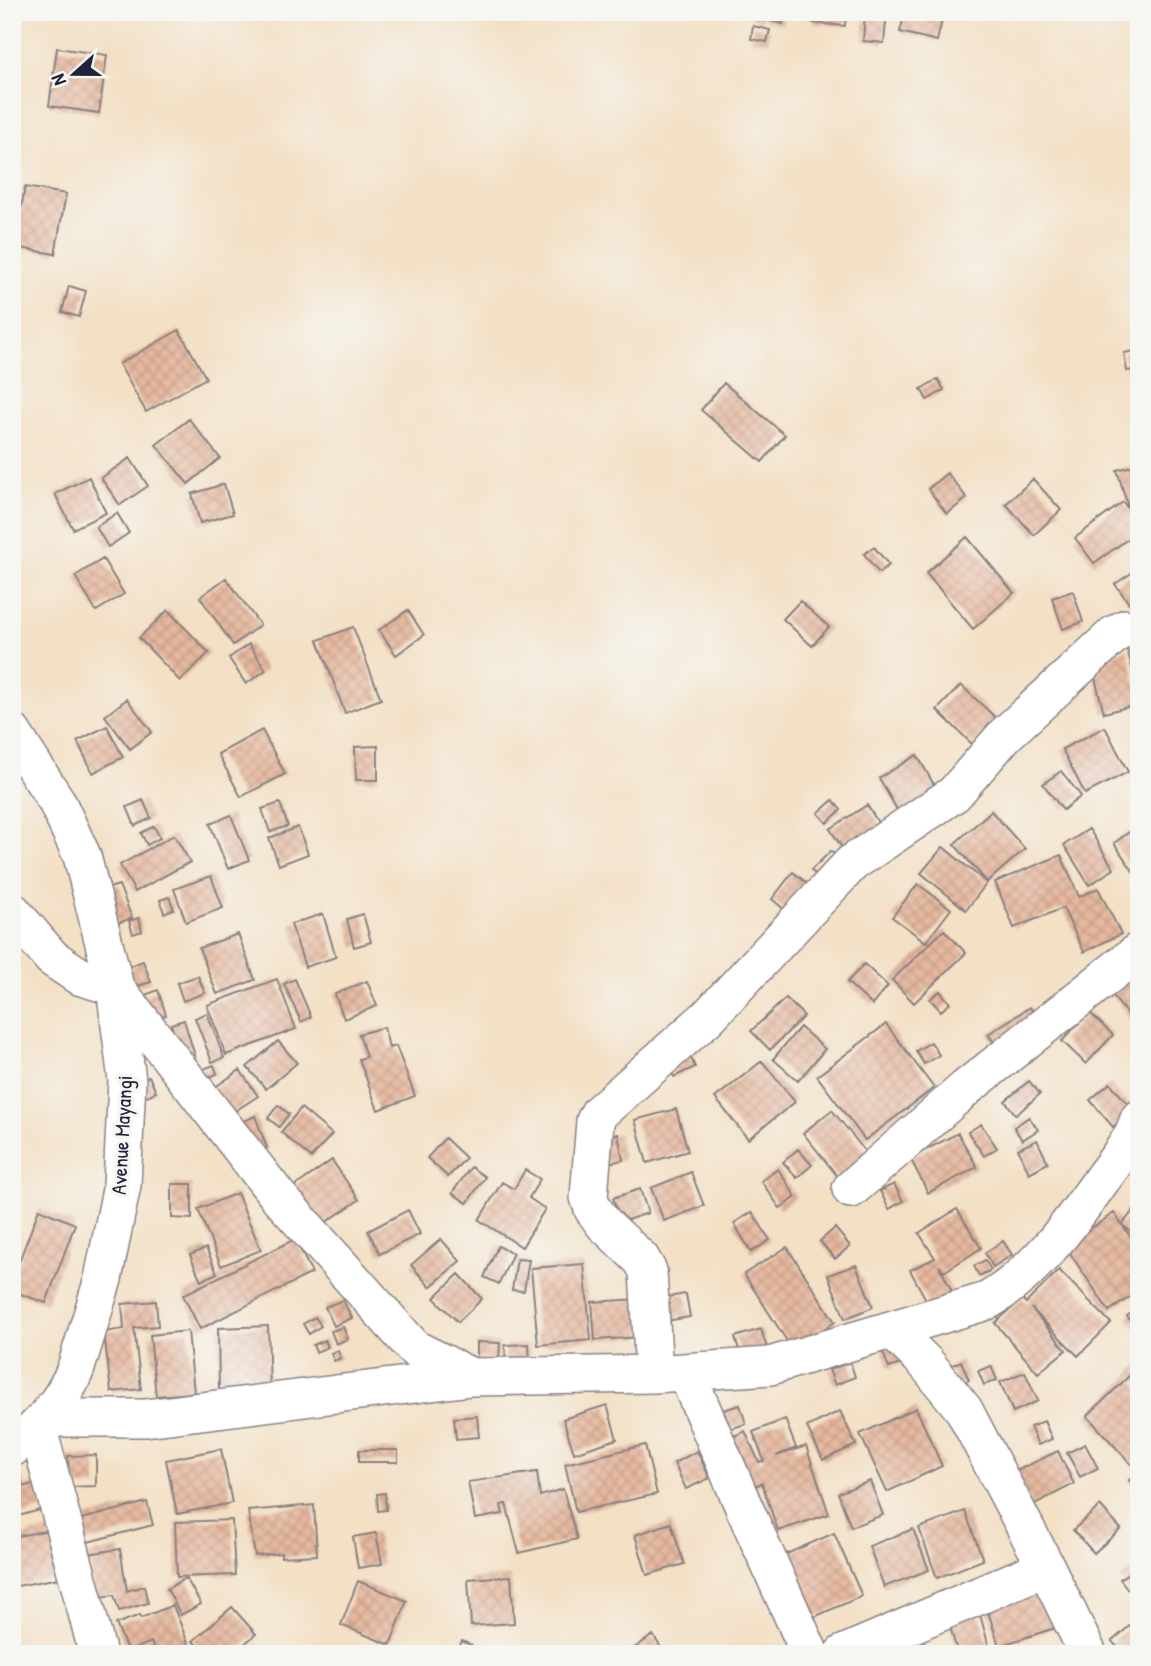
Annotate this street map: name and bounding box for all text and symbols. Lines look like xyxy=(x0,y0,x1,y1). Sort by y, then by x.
north arrow xyxy=(38,38,108,108)
text: N xyxy=(44,71,72,89)
street label: Avenue Mayangi xyxy=(104,1075,139,1195)

